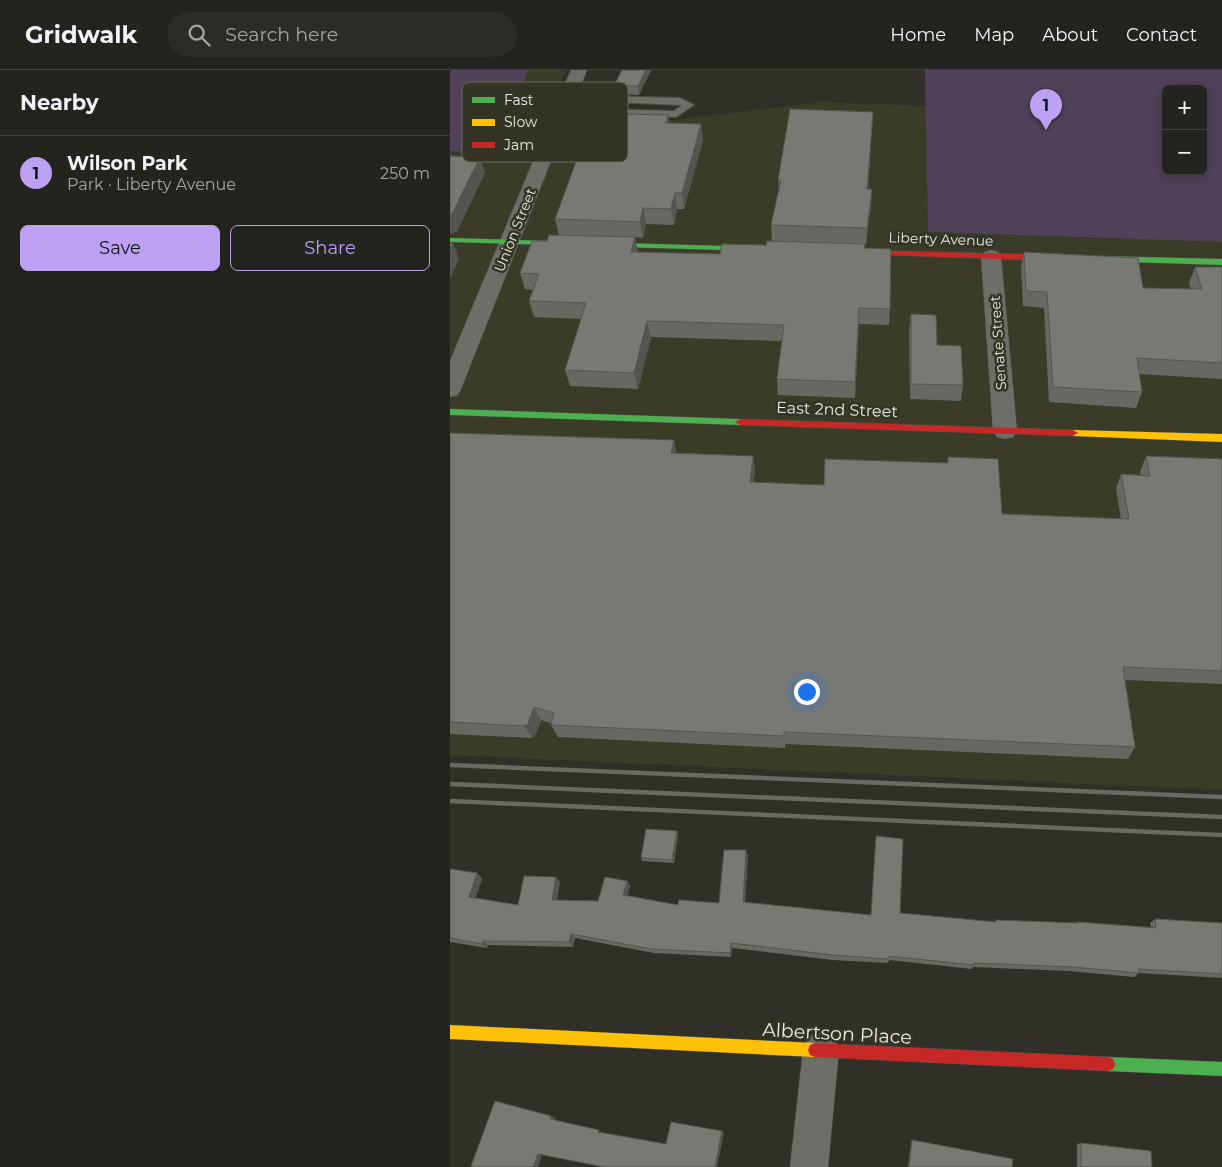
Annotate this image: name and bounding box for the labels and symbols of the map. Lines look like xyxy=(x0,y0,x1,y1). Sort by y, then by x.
legend xyxy=(462,82,628,162)
pin: 1 xyxy=(1030,89,1062,130)
text: Fast xyxy=(504,91,534,109)
text: Slow xyxy=(504,113,538,131)
text: Jam xyxy=(503,136,534,154)
street label: Union Street xyxy=(490,185,540,274)
street label: Liberty Avenue xyxy=(888,228,994,250)
street label: Senate Street xyxy=(986,295,1010,391)
street label: East 2nd Street xyxy=(776,398,899,421)
your location xyxy=(794,679,820,705)
street label: Albertson Place xyxy=(762,1018,912,1049)

